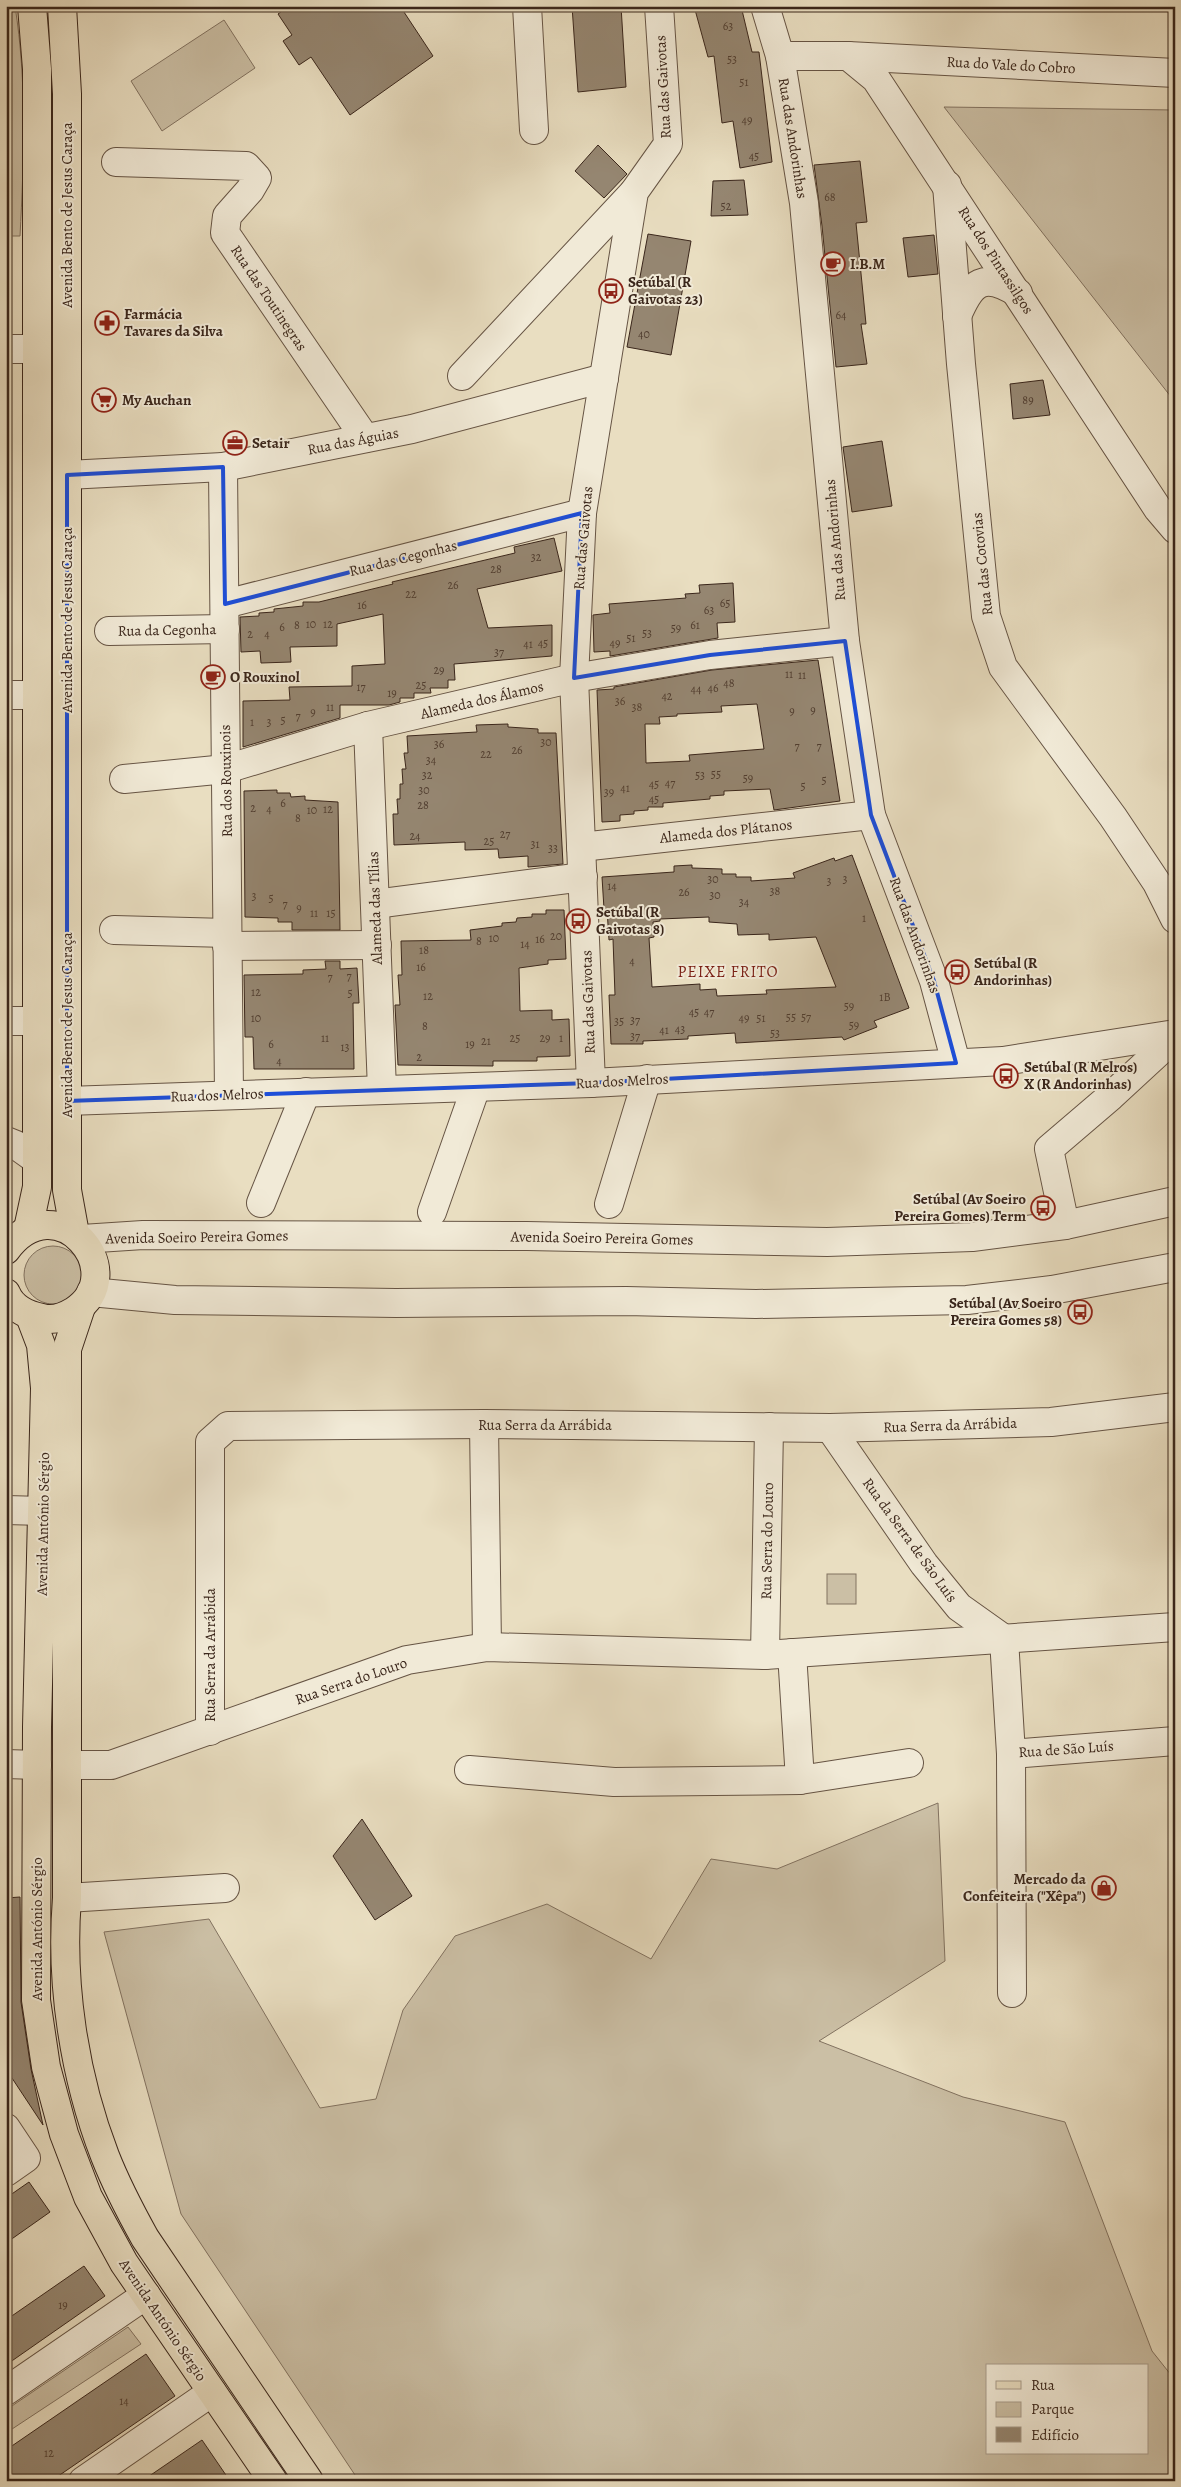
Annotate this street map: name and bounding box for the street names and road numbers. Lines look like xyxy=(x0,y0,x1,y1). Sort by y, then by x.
street label: Rua das Gaivotas xyxy=(650,35,676,139)
street label: Rua do Vale do Cobro xyxy=(946,52,1076,78)
street label: Rua das Andorinhas xyxy=(774,76,812,200)
street label: Avenida Bento de Jesus Caraça xyxy=(57,122,77,309)
street label: Rua dos Pintassilgos xyxy=(954,202,1038,318)
street label: Rua das Toutinegras xyxy=(226,241,312,355)
street label: Rua das Águias xyxy=(306,422,400,460)
street label: Rua das Andorinhas xyxy=(820,478,850,602)
street label: Rua das Gaivotas xyxy=(569,485,597,591)
street label: Rua das Cotovias xyxy=(967,511,997,617)
street label: Avenida Bento de Jesus Caraça xyxy=(57,527,77,714)
street label: Rua das Cegonhas xyxy=(347,535,459,581)
street label: Rua da Cegonha xyxy=(117,619,217,641)
street label: Alameda dos Álamos xyxy=(417,676,546,724)
street label: Rua dos Rouxinois xyxy=(215,724,237,838)
street label: Alameda dos Plátanos xyxy=(658,814,793,848)
street label: Alameda das Tílias xyxy=(363,851,387,966)
street label: Rua das Andorinhas xyxy=(885,874,945,996)
street label: Avenida Bento de Jesus Caraça xyxy=(57,932,77,1119)
street label: Rua das Gaivotas xyxy=(576,950,600,1054)
street label: Rua dos Melros xyxy=(575,1069,669,1093)
street label: Rua dos Melros xyxy=(170,1083,264,1107)
street label: Avenida Soeiro Pereira Gomes xyxy=(104,1225,289,1249)
street label: Avenida Soeiro Pereira Gomes xyxy=(509,1226,694,1250)
street label: Rua Serra da Arrábida xyxy=(883,1413,1017,1437)
street label: Rua Serra da Arrábida xyxy=(478,1415,612,1435)
street label: Avenida António Sérgio xyxy=(32,1452,54,1597)
street label: Rua da Serra de São Luís xyxy=(858,1474,962,1606)
street label: Rua Serra do Louro xyxy=(756,1482,778,1600)
street label: Rua Serra da Arrábida xyxy=(200,1588,220,1722)
street label: Rua Serra do Louro xyxy=(292,1652,410,1710)
street label: Rua de São Luís xyxy=(1018,1736,1114,1762)
street label: Avenida António Sérgio xyxy=(27,1857,47,2002)
street label: Avenida António Sérgio xyxy=(114,2254,211,2385)

